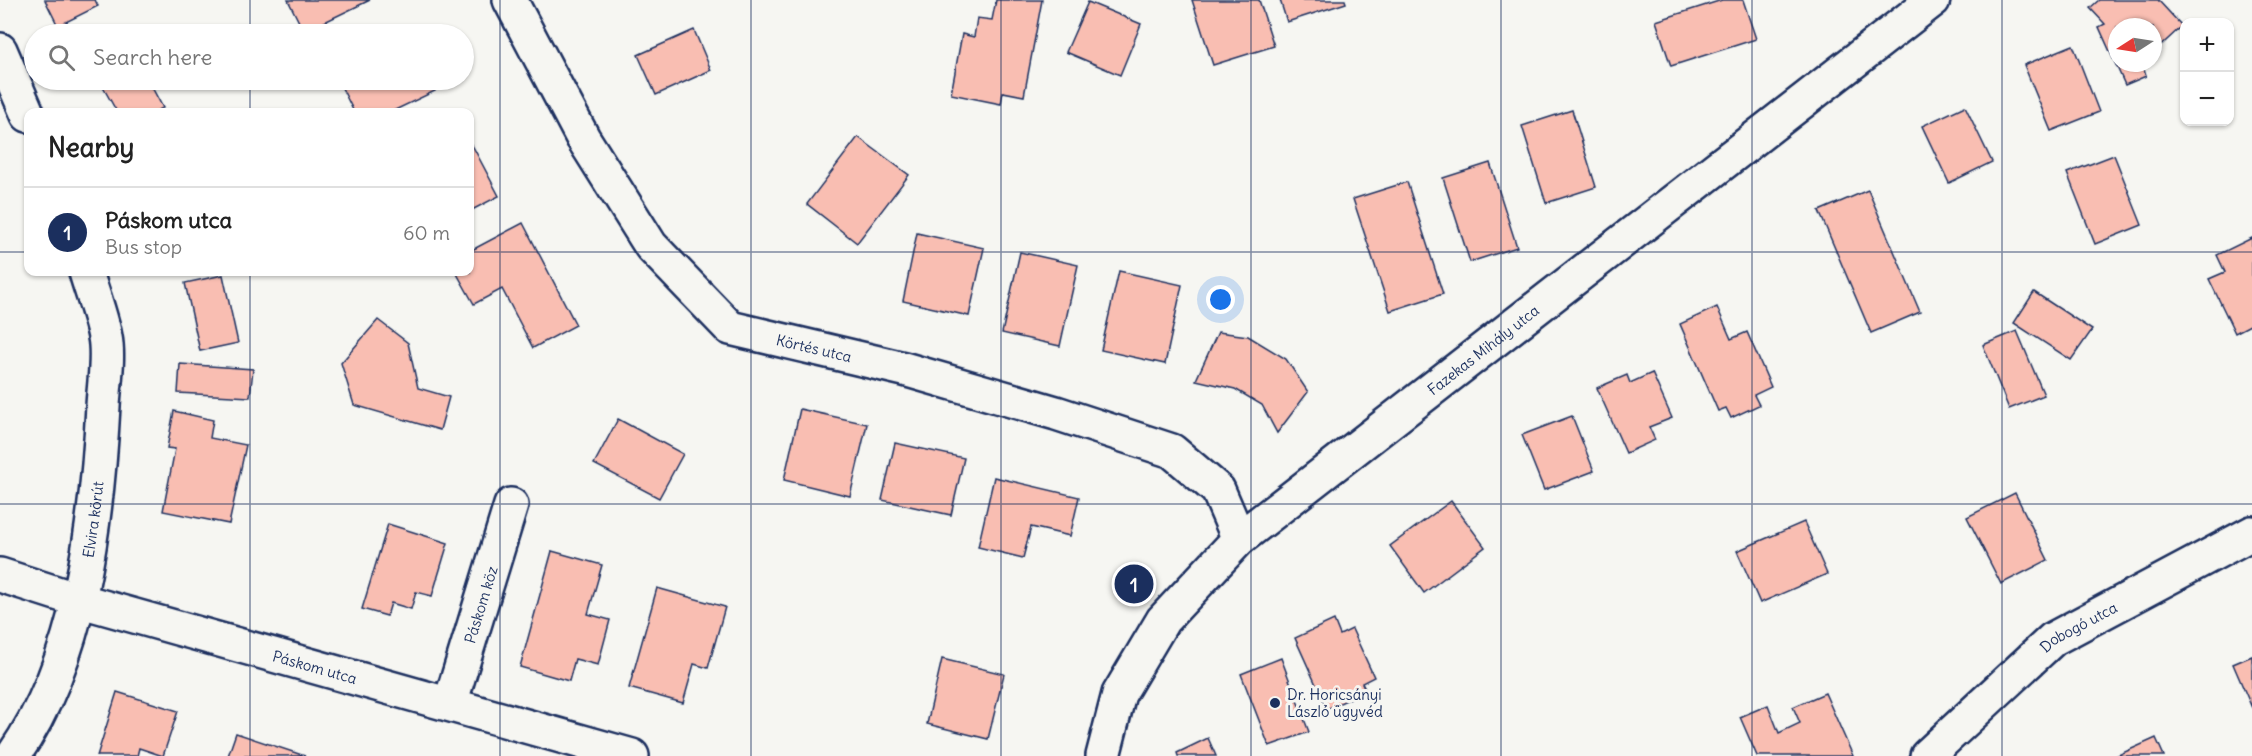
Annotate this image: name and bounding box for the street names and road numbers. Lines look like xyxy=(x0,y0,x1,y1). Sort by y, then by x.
street label: Fazekas Mihály utca xyxy=(1423,300,1543,399)
street label: Körtés utca xyxy=(774,330,854,366)
street label: Elvira körút xyxy=(78,480,107,559)
street label: Páskom köz xyxy=(460,564,501,646)
street label: Dobogó utca xyxy=(2036,597,2121,656)
street label: Páskom utca xyxy=(271,646,360,688)

